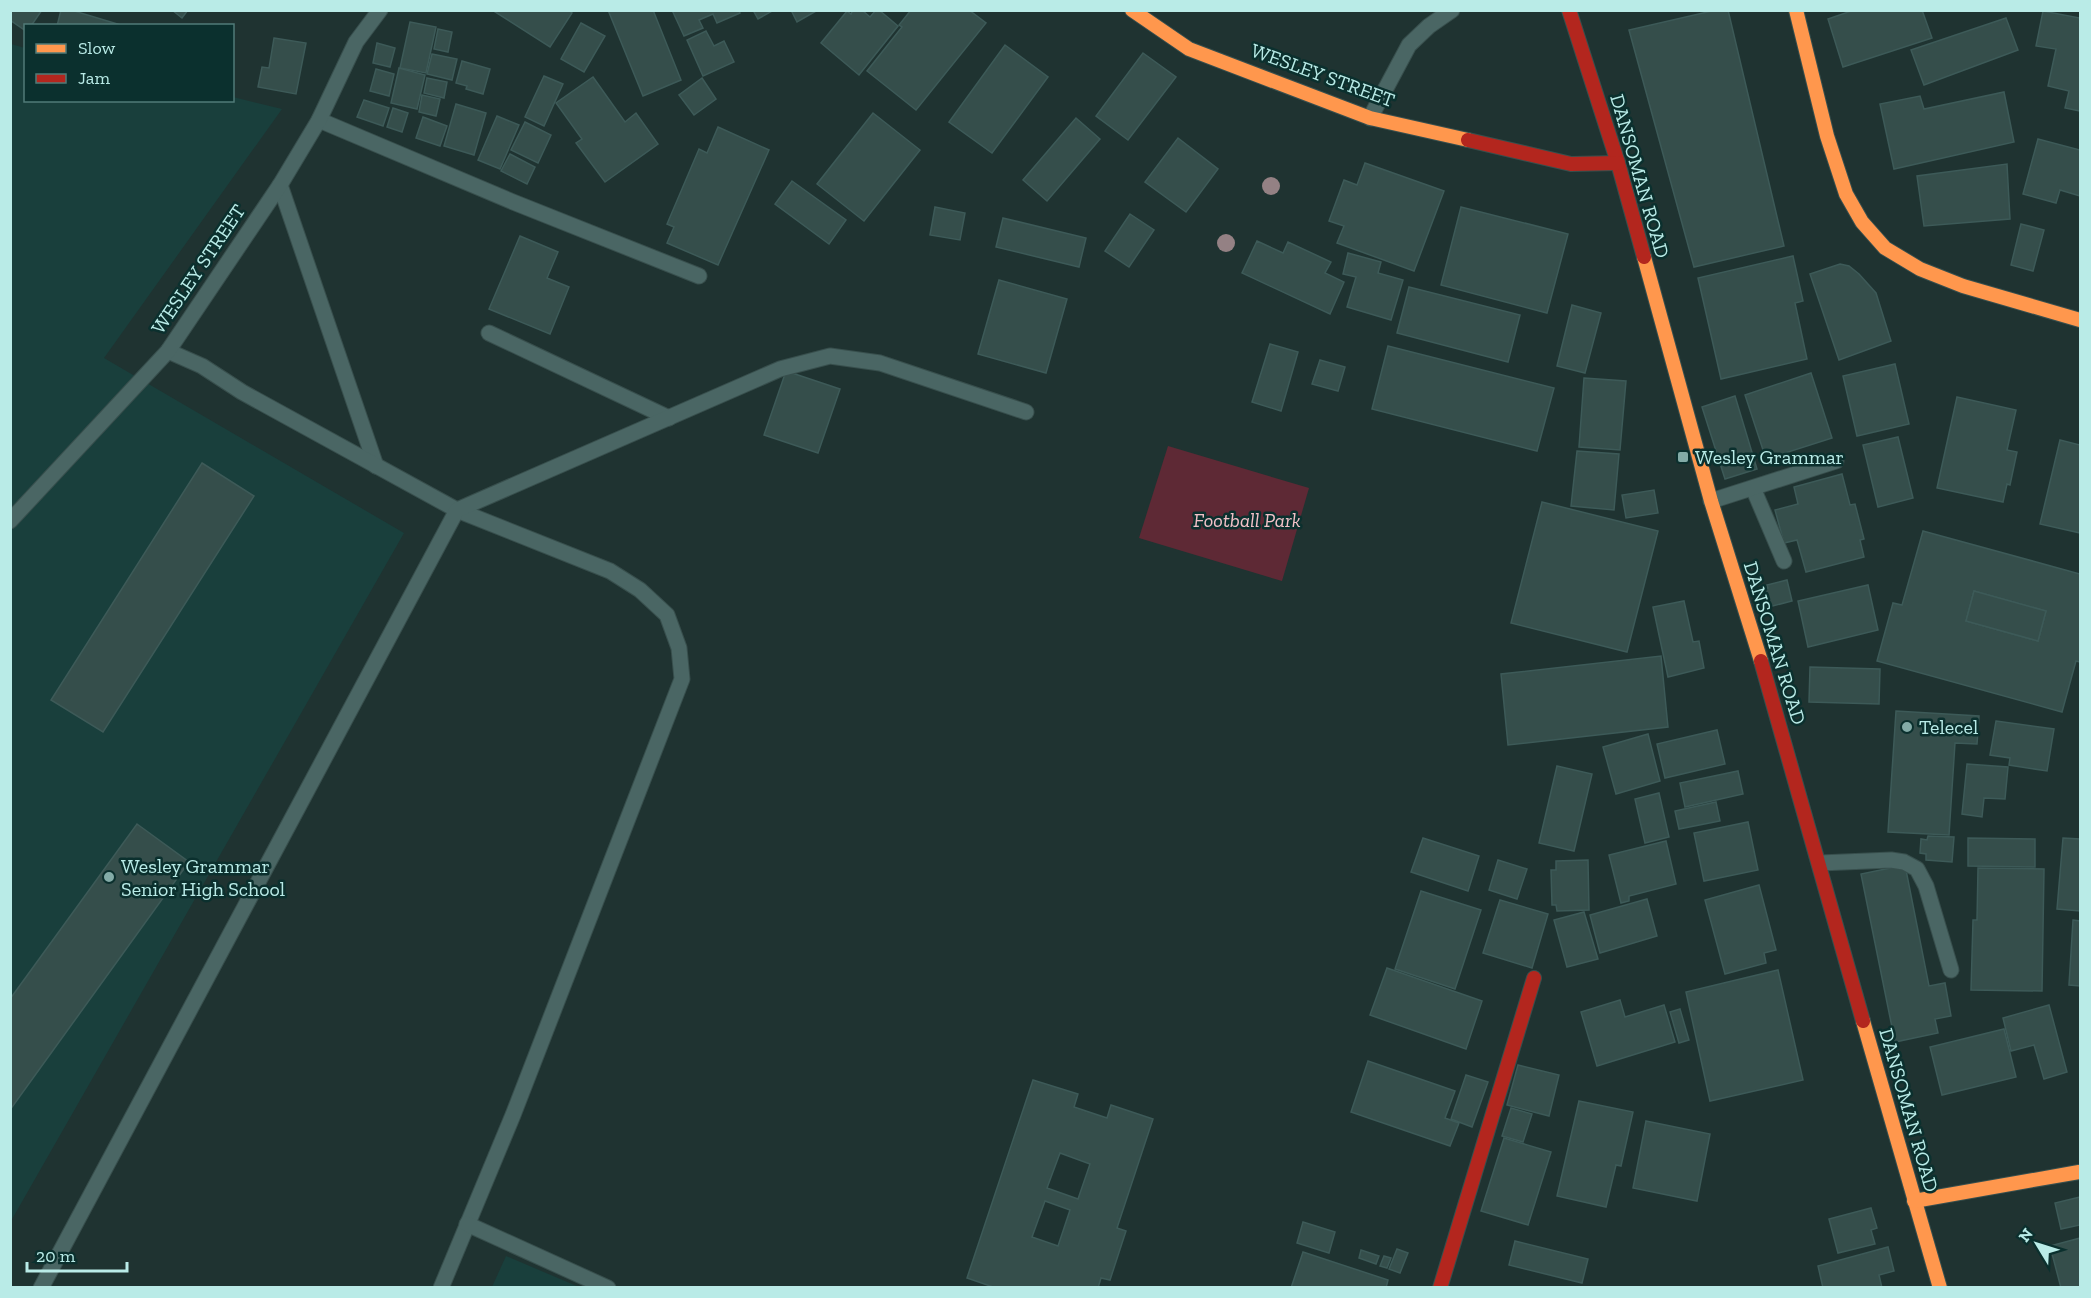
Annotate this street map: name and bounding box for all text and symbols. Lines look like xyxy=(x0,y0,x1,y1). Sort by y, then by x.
legend xyxy=(24,24,234,102)
text: Slow xyxy=(78,37,115,59)
street label: WESLEY STREET xyxy=(1248,38,1398,112)
text: Jam xyxy=(78,67,110,89)
street label: DANSOMAN ROAD xyxy=(1605,91,1675,261)
street label: WESLEY STREET xyxy=(146,200,250,338)
place label: Wesley Grammar xyxy=(1695,445,1844,469)
marker: Wesley Grammar xyxy=(1676,450,1690,464)
park label: Football Park xyxy=(1193,508,1301,532)
street label: DANSOMAN ROAD xyxy=(1739,559,1811,727)
place label: Telecel xyxy=(1919,715,1978,739)
marker: Telecel xyxy=(1900,720,1914,734)
place label: Wesley Grammar Senior High School xyxy=(121,854,285,901)
marker: Wesley Grammar Senior High School xyxy=(102,870,116,884)
street label: DANSOMAN ROAD xyxy=(1874,1025,1944,1195)
north arrow xyxy=(2007,1214,2067,1274)
text: N xyxy=(2014,1224,2037,1246)
scale bar xyxy=(27,1235,128,1273)
text: 20 m xyxy=(36,1245,76,1267)

